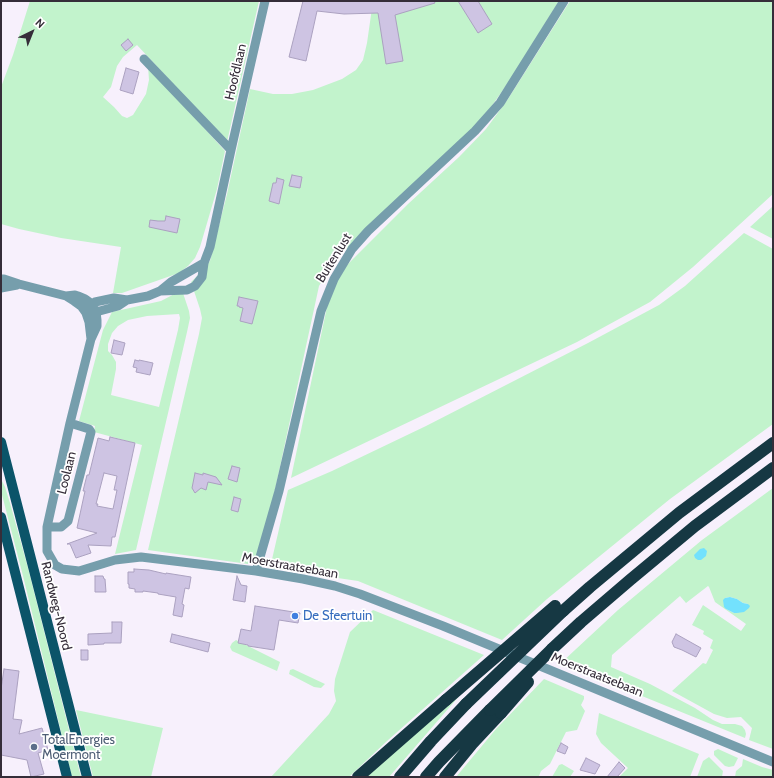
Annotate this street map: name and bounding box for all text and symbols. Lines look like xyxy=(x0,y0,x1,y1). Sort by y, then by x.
north arrow xyxy=(12,12,52,52)
text: N xyxy=(33,15,48,31)
street label: Hoofdlaan xyxy=(222,42,250,102)
street label: Buitenlust xyxy=(313,230,355,286)
street label: Loolaan xyxy=(54,450,80,496)
street label: Moerstraatsebaan xyxy=(240,550,340,582)
street label: Randweg-Noord xyxy=(37,560,75,652)
place label: De Sfeertuin xyxy=(303,608,372,624)
marker: De Sfeertuin xyxy=(290,611,300,621)
street label: Moerstraatsebaan xyxy=(549,649,645,701)
place label: TotalEnergies Moermont xyxy=(42,732,115,763)
marker: TotalEnergies Moermont xyxy=(29,742,39,752)

